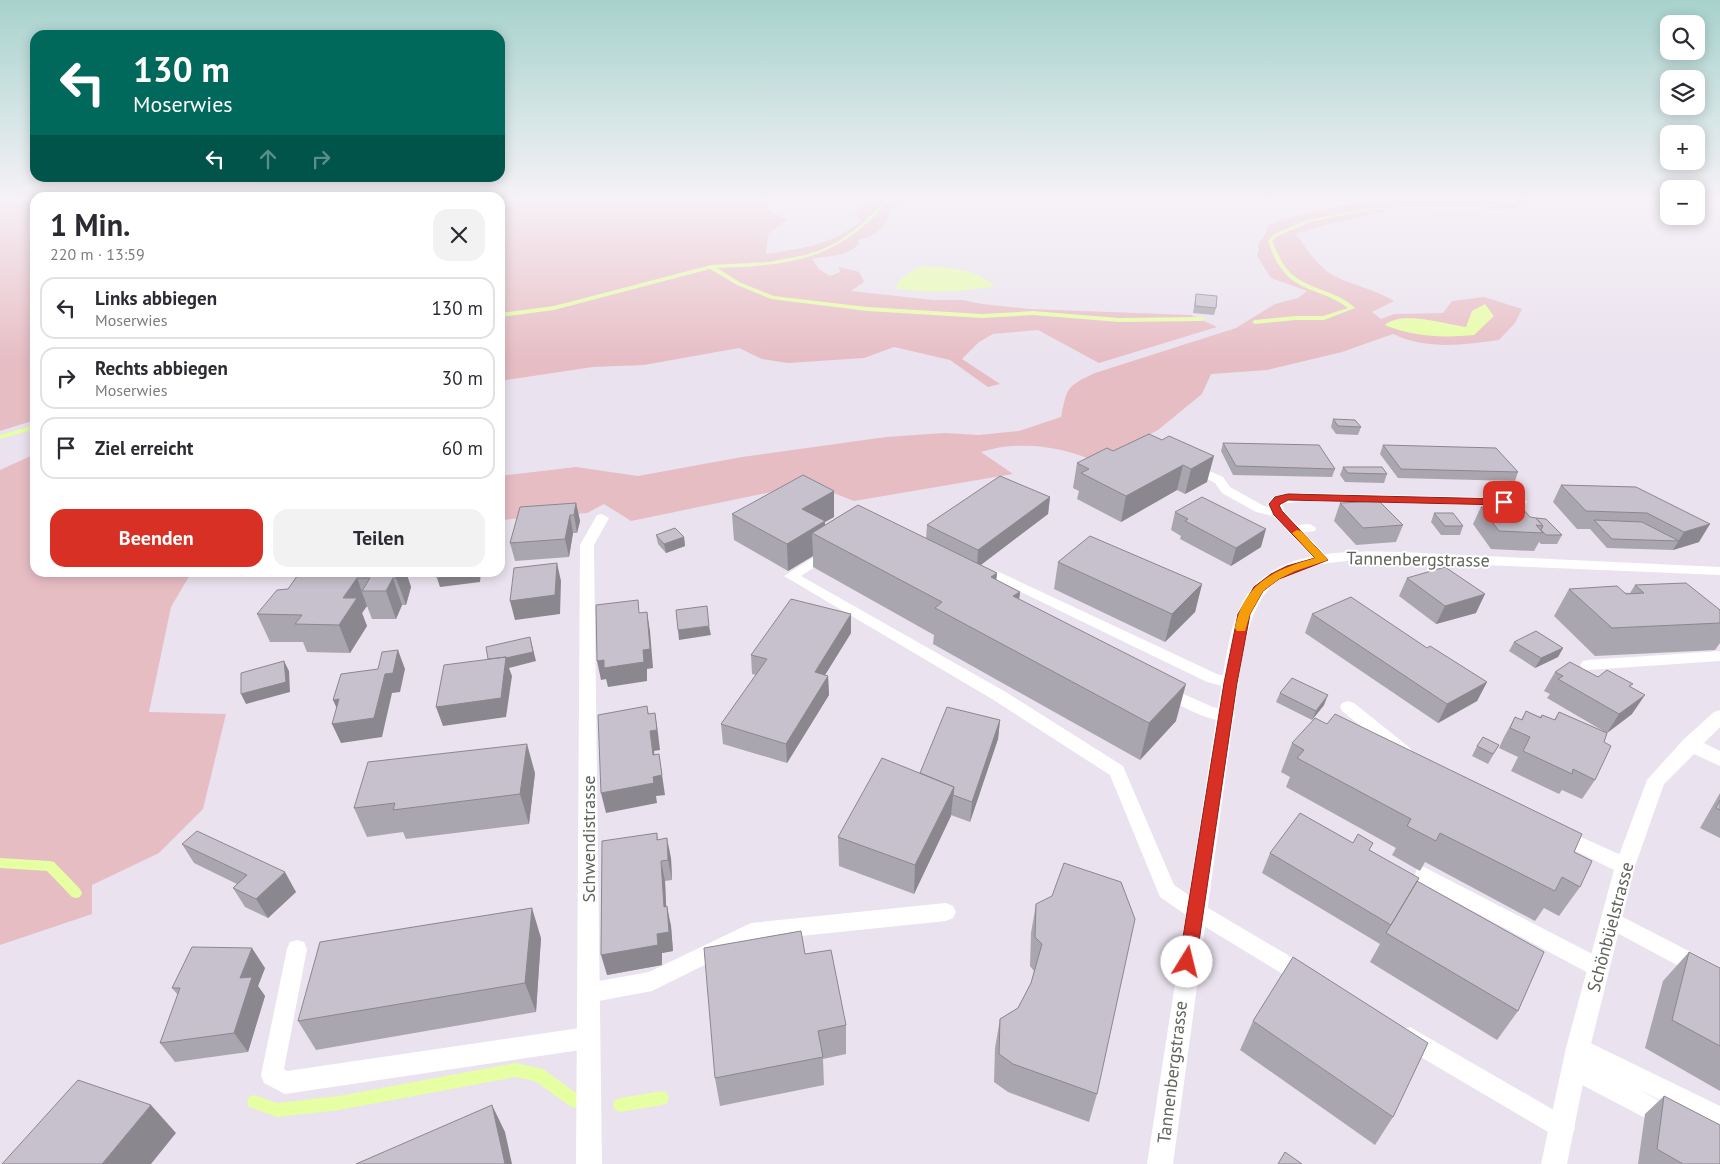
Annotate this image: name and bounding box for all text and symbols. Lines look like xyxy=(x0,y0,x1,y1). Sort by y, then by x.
map controls xyxy=(1660,15,1705,225)
button: search xyxy=(1660,15,1705,60)
text: 130 m xyxy=(133,46,230,92)
icon: left xyxy=(50,50,115,115)
button: layers xyxy=(1660,70,1705,115)
text: Moserwies xyxy=(133,90,233,118)
button: + xyxy=(1660,125,1705,170)
icon: left xyxy=(201,145,229,173)
icon: ahead xyxy=(254,145,282,173)
icon: right xyxy=(307,145,335,173)
button: − xyxy=(1660,180,1705,225)
text: 1 Min. xyxy=(50,205,130,244)
button: close xyxy=(433,209,485,261)
text: 220 m · 13:59 xyxy=(50,244,145,264)
text: Links abbiegen xyxy=(95,286,217,310)
icon: left xyxy=(52,294,80,322)
text: 130 m xyxy=(431,296,483,320)
text: Moserwies xyxy=(95,310,167,330)
text: Rechts abbiegen xyxy=(95,356,228,380)
icon: right xyxy=(52,364,80,392)
text: 30 m xyxy=(442,366,483,390)
text: Moserwies xyxy=(95,380,167,400)
icon: arrive xyxy=(52,434,80,462)
text: Ziel erreicht xyxy=(95,436,193,460)
text: 60 m xyxy=(442,436,483,460)
pin xyxy=(1483,481,1525,523)
icon: arrive xyxy=(1490,488,1518,516)
button: Beenden xyxy=(50,509,263,567)
button: Teilen xyxy=(273,509,485,567)
street label: Tannenbergstrasse xyxy=(1346,546,1490,572)
street label: Schwendistrasse xyxy=(577,775,600,903)
street label: Schönbüelstrasse xyxy=(1582,859,1638,995)
position arrow xyxy=(1160,935,1212,987)
street label: Tannenbergstrasse xyxy=(1152,999,1192,1145)

